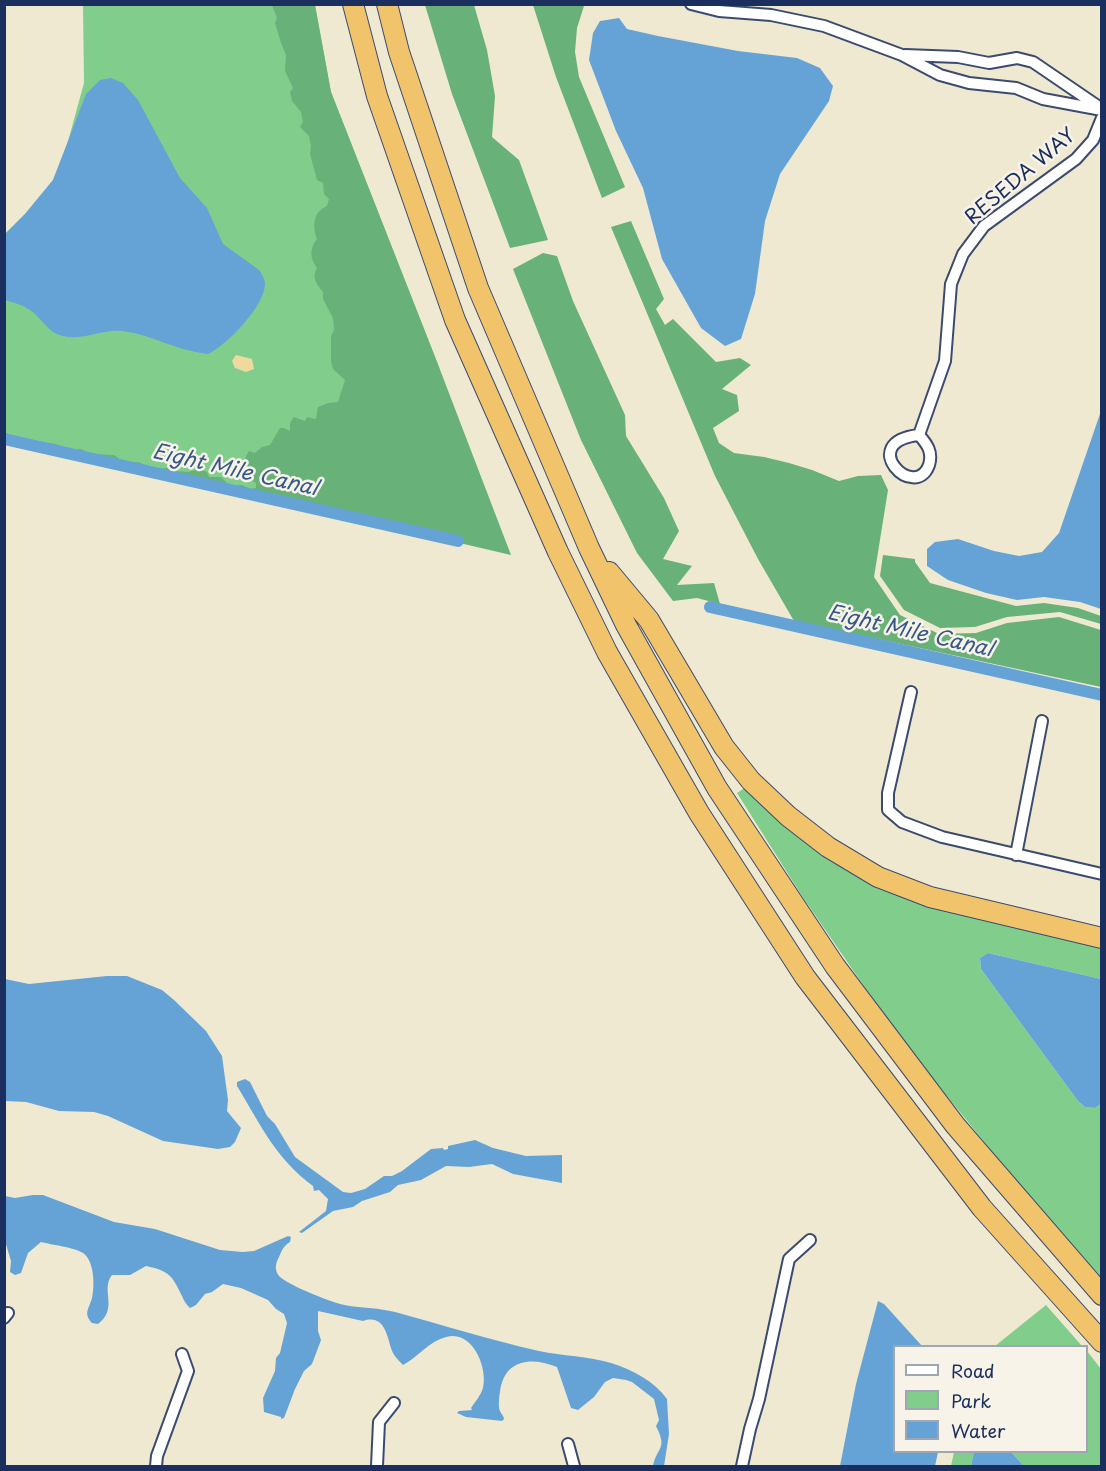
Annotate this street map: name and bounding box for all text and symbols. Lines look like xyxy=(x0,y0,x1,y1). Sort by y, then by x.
street label: RESEDA WAY xyxy=(961,124,1081,230)
water label: Eight Mile Canal xyxy=(150,440,320,502)
water label: Eight Mile Canal xyxy=(825,601,995,663)
legend xyxy=(893,1345,1088,1453)
text: Road xyxy=(951,1357,995,1384)
text: Park xyxy=(951,1387,991,1414)
text: Water xyxy=(951,1417,1005,1444)

